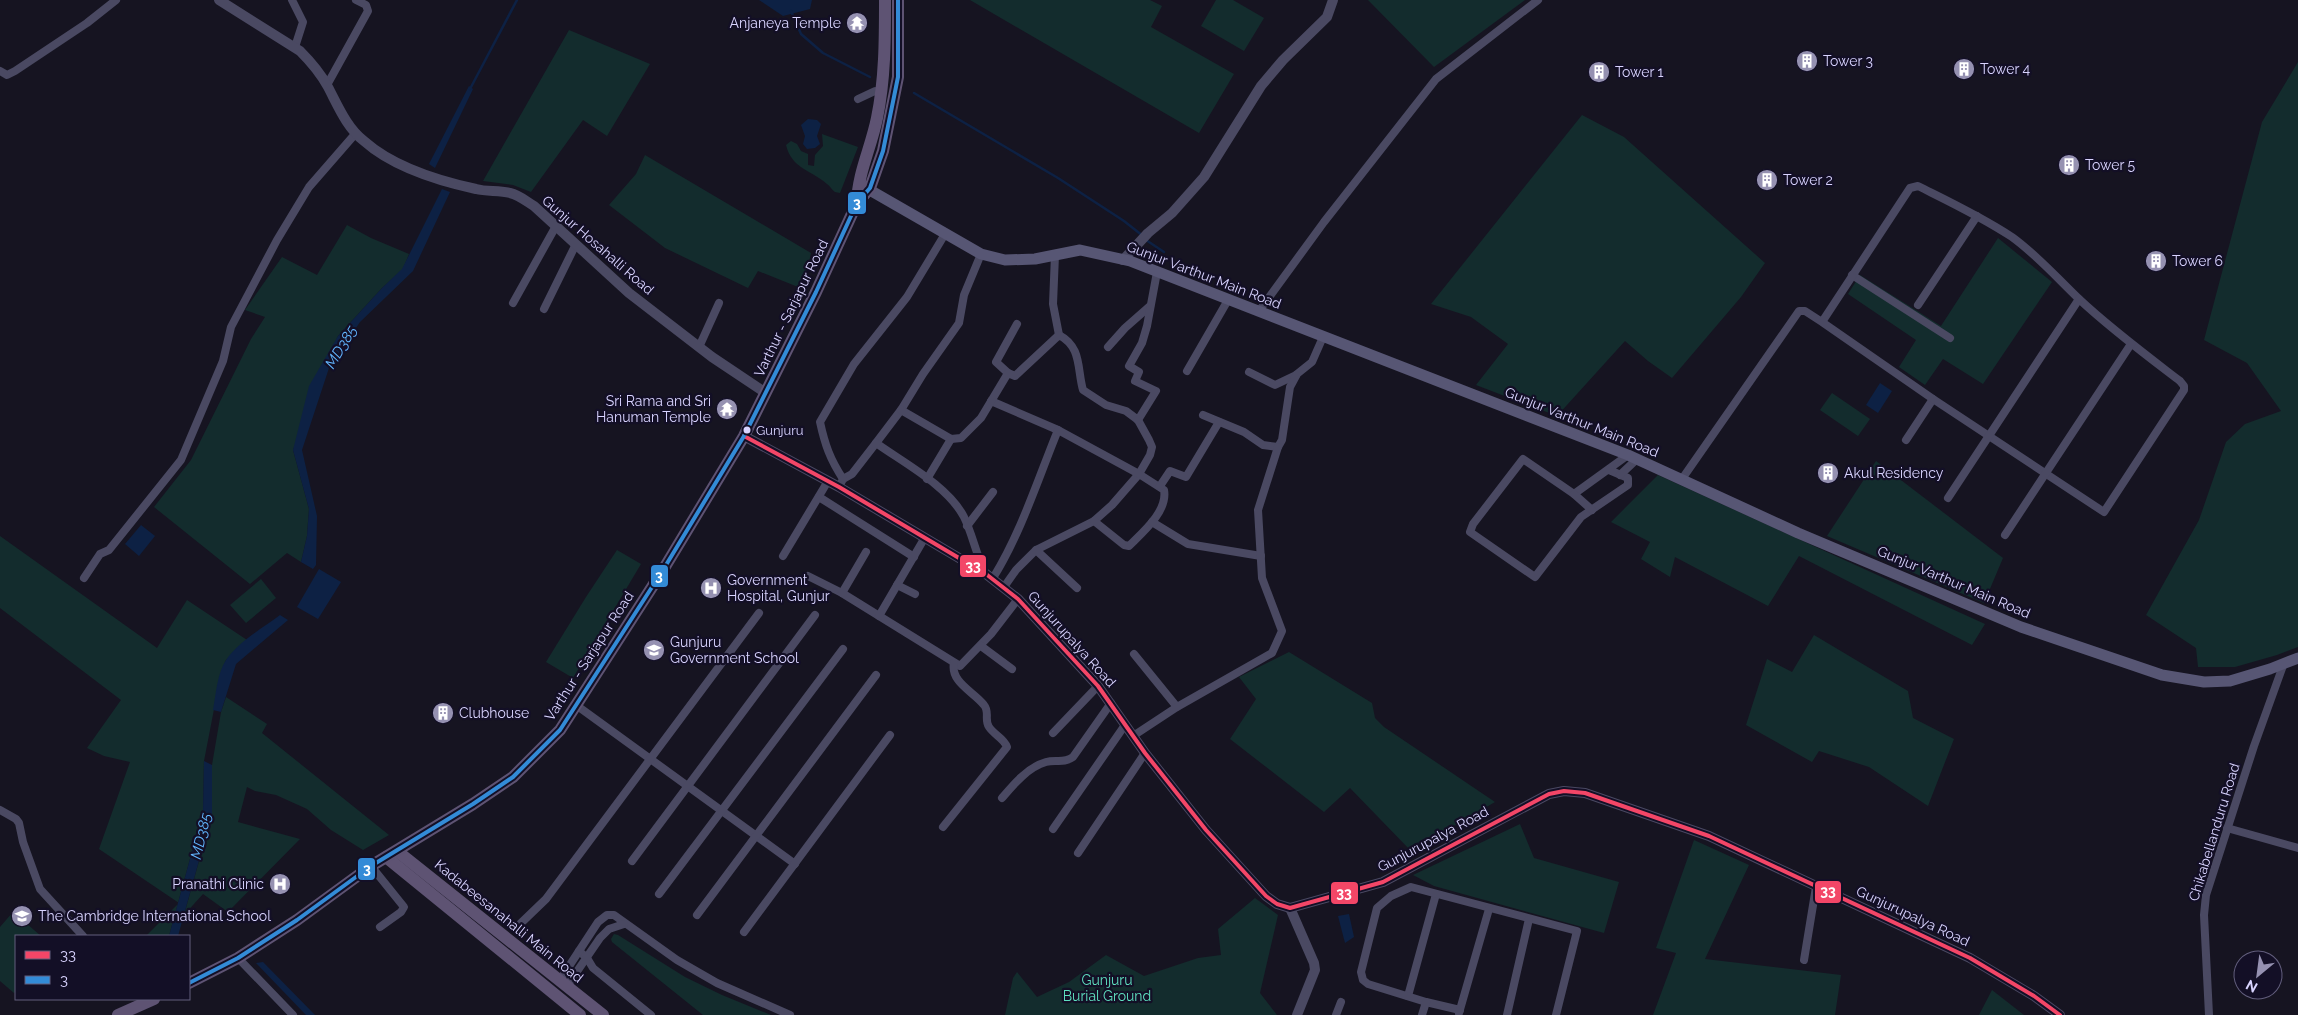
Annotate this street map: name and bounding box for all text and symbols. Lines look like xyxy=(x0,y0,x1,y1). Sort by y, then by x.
temple icon: Anjaneya Temple xyxy=(845,11,869,35)
place label: Anjaneya Temple xyxy=(730,15,841,31)
building icon: Tower 3 xyxy=(1795,49,1819,73)
place label: Tower 3 xyxy=(1823,53,1873,69)
building icon: Tower 4 xyxy=(1952,57,1976,81)
building icon: Tower 1 xyxy=(1587,60,1611,84)
place label: Tower 4 xyxy=(1980,61,2031,77)
place label: Tower 1 xyxy=(1615,64,1664,80)
building icon: Tower 5 xyxy=(2057,153,2081,177)
place label: Tower 5 xyxy=(2085,157,2136,173)
building icon: Tower 2 xyxy=(1755,168,1779,192)
place label: Tower 2 xyxy=(1783,172,1833,188)
line badge: 3 xyxy=(847,191,867,215)
street label: Gunjur Hosahalli Road xyxy=(539,192,657,298)
text: 3 xyxy=(853,195,861,211)
street label: Varthur - Sarjapur Road xyxy=(751,237,831,379)
street label: Gunjur Varthur Main Road xyxy=(1124,238,1284,312)
building icon: Tower 6 xyxy=(2144,249,2168,273)
place label: Tower 6 xyxy=(2172,253,2223,269)
water label: MD385 xyxy=(321,322,361,372)
street label: Gunjur Varthur Main Road xyxy=(1503,384,1661,460)
place label: Sri Rama and Sri Hanuman Temple xyxy=(596,393,711,425)
temple icon: Sri Rama and Sri Hanuman Temple xyxy=(715,397,739,421)
place label: Gunjuru xyxy=(756,423,804,438)
marker: Gunjuru xyxy=(742,425,752,435)
building icon: Akul Residency xyxy=(1816,461,1840,485)
place label: Akul Residency xyxy=(1844,465,1944,481)
street label: Gunjur Varthur Main Road xyxy=(1875,542,2033,622)
line badge: 33 xyxy=(959,554,987,578)
text: 33 xyxy=(965,558,981,574)
line badge: 3 xyxy=(650,564,669,588)
text: 3 xyxy=(655,568,663,584)
place label: Government Hospital, Gunjur xyxy=(727,572,830,604)
hospital icon: Government Hospital, Gunjur xyxy=(699,576,723,600)
street label: Varthur - Sarjapur Road xyxy=(541,588,637,724)
street label: Gunjurupalya Road xyxy=(1025,588,1119,690)
place label: Gunjuru Government School xyxy=(670,634,799,666)
school or university icon: Gunjuru Government School xyxy=(642,638,666,662)
building icon: Clubhouse xyxy=(431,701,455,725)
place label: Clubhouse xyxy=(459,705,529,721)
street label: Chikabellanduru Road xyxy=(2185,761,2243,903)
street label: Gunjurupalya Road xyxy=(1375,803,1491,875)
water label: MD385 xyxy=(187,811,215,861)
street label: Kadabeesanahalli Main Road xyxy=(432,856,586,986)
line badge: 3 xyxy=(357,857,376,881)
text: 3 xyxy=(363,861,371,877)
hospital icon: Pranathi Clinic xyxy=(268,872,292,896)
place label: Pranathi Clinic xyxy=(172,876,264,892)
line badge: 33 xyxy=(1814,880,1842,904)
line badge: 33 xyxy=(1330,881,1359,905)
text: 33 xyxy=(1820,883,1836,899)
street label: Gunjurupalya Road xyxy=(1854,883,1972,949)
text: 33 xyxy=(1336,885,1352,901)
school or university icon: The Cambridge International School xyxy=(10,904,34,928)
place label: The Cambridge International School xyxy=(38,908,271,924)
legend xyxy=(15,935,190,1000)
text: 33 xyxy=(60,946,76,964)
north arrow xyxy=(2233,950,2283,1000)
text: 3 xyxy=(60,971,68,989)
park label: Gunjuru Burial Ground xyxy=(1063,972,1151,1004)
text: N xyxy=(2243,977,2260,996)

